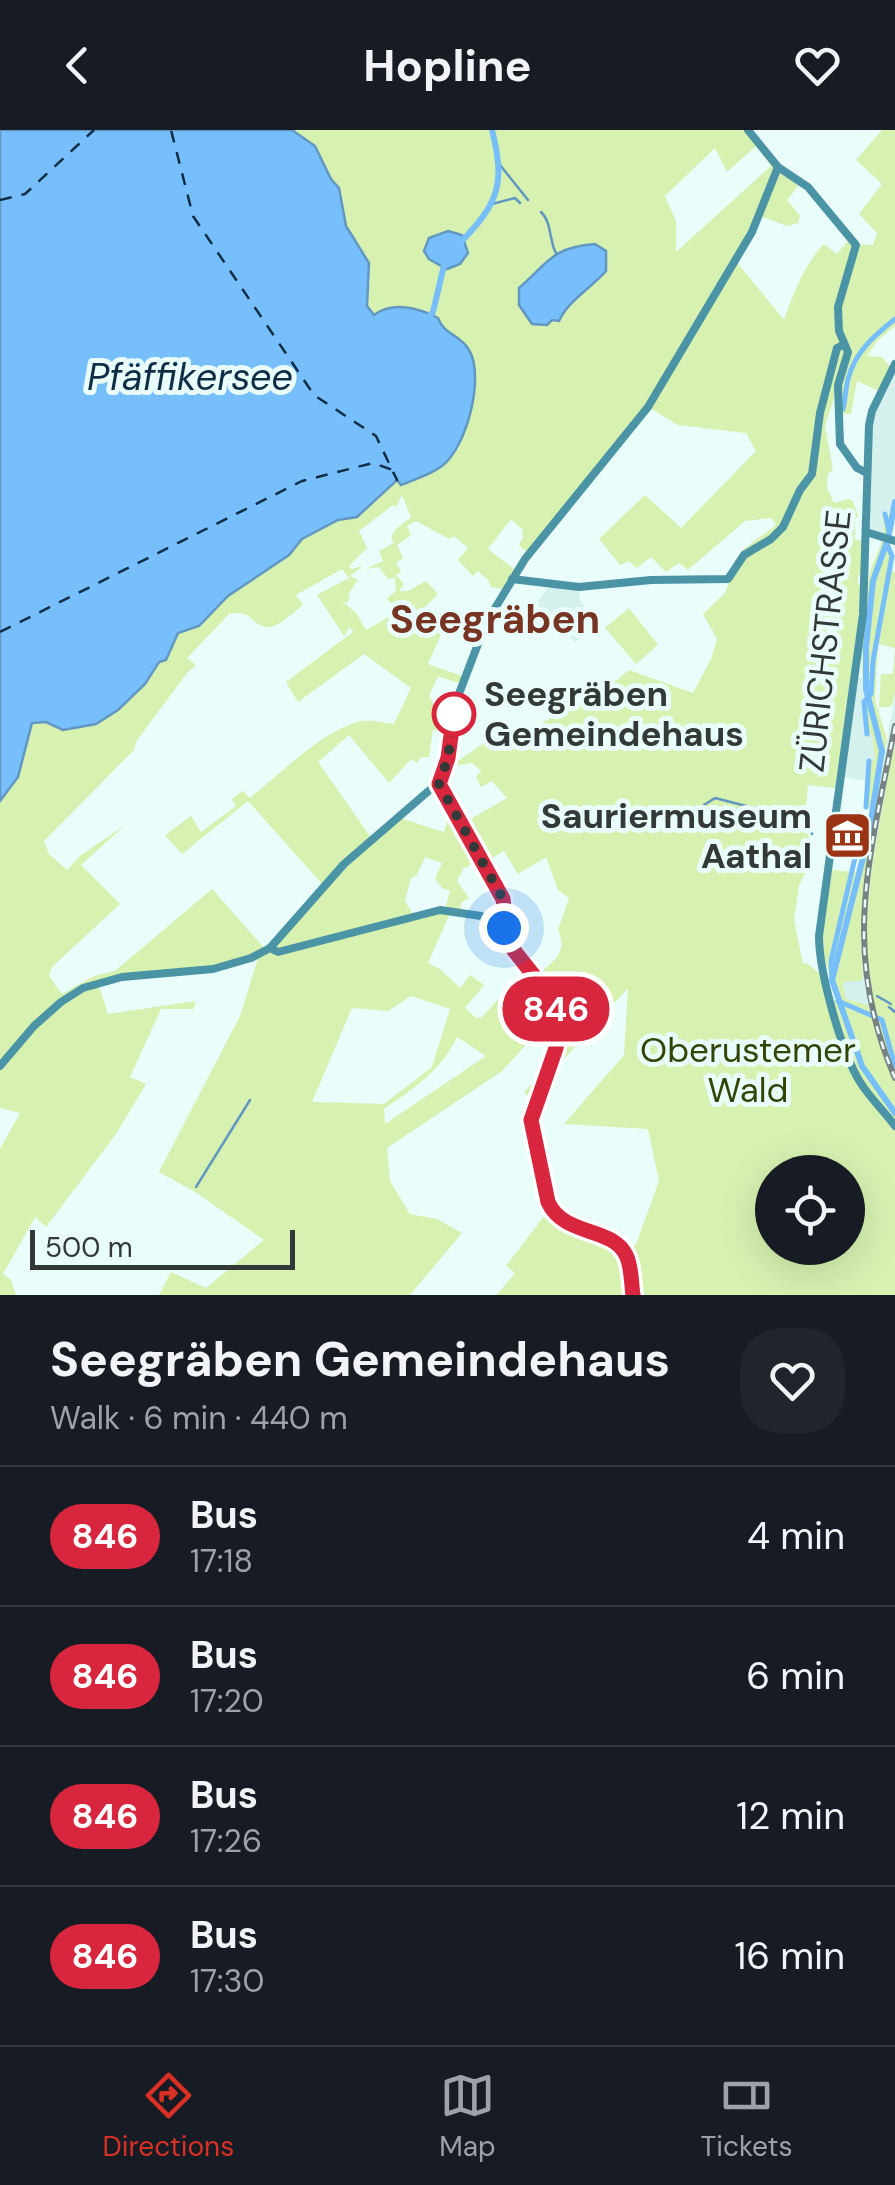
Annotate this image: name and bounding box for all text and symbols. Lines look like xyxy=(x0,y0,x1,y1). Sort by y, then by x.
text: Hopline xyxy=(363,36,532,95)
icon: back xyxy=(50,38,105,93)
icon: heart xyxy=(790,38,845,93)
water label: Pfäffikersee xyxy=(87,352,293,402)
street label: ZÜRICHSTRASSE xyxy=(788,508,862,774)
district label: Seegräben xyxy=(390,593,600,645)
place label: Seegräben Gemeindehaus xyxy=(484,671,744,757)
marker: Seegräben Gemeindehaus xyxy=(433,693,475,735)
place label: Sauriermuseum Aathal xyxy=(541,793,812,879)
museum icon: Sauriermuseum Aathal xyxy=(821,810,873,862)
your location xyxy=(479,903,529,953)
line badge: 846 xyxy=(498,976,614,1042)
text: 846 xyxy=(522,986,590,1032)
park label: Oberustemer Wald xyxy=(640,1027,856,1113)
map controls xyxy=(755,1155,865,1265)
button: locate xyxy=(755,1155,865,1265)
scale bar xyxy=(30,1225,295,1270)
text: 500 m xyxy=(45,1229,133,1266)
text: Seegräben Gemeindehaus xyxy=(50,1328,670,1391)
button: heart xyxy=(740,1328,845,1433)
text: Walk · 6 min · 440 m xyxy=(50,1397,348,1439)
text: Bus xyxy=(190,1490,258,1540)
text: 4 min xyxy=(747,1511,845,1561)
text: 846 xyxy=(71,1513,139,1559)
text: 17:18 xyxy=(190,1540,253,1582)
text: Bus xyxy=(190,1630,258,1680)
text: 6 min xyxy=(746,1651,845,1701)
text: 846 xyxy=(71,1653,139,1699)
text: 17:20 xyxy=(190,1680,264,1722)
text: Bus xyxy=(190,1770,258,1820)
text: 12 min xyxy=(736,1791,845,1841)
text: 846 xyxy=(71,1793,139,1839)
text: 17:26 xyxy=(190,1820,262,1862)
text: Bus xyxy=(190,1910,258,1960)
text: 16 min xyxy=(734,1931,845,1981)
text: 846 xyxy=(71,1933,139,1979)
text: 17:30 xyxy=(190,1960,264,2002)
tab: Directions xyxy=(102,2068,234,2165)
tab: Map xyxy=(439,2068,496,2165)
tab: Tickets xyxy=(700,2068,792,2165)

